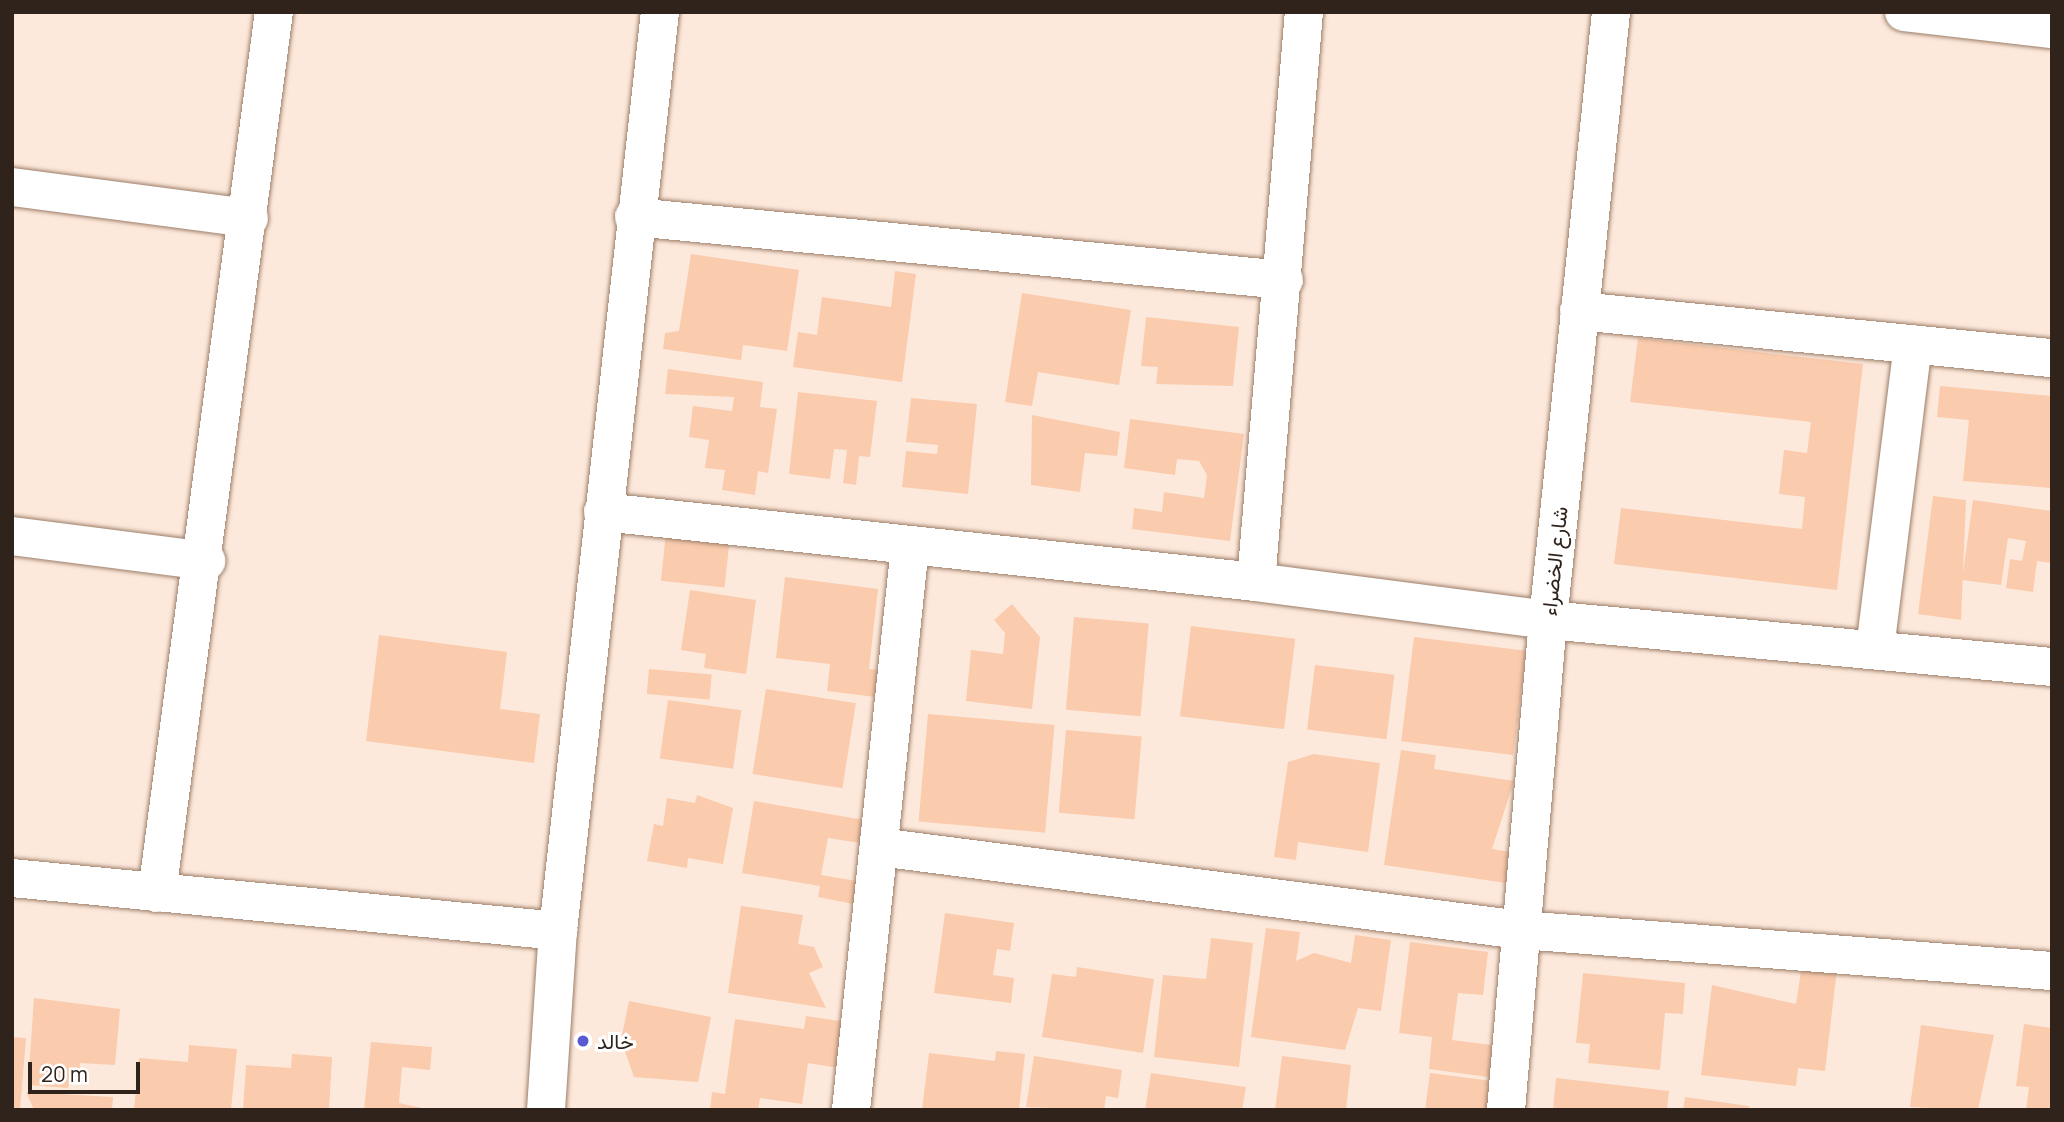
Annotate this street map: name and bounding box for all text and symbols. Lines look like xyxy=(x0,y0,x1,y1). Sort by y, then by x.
street label: شارع الخضراء xyxy=(1536,505,1572,617)
place label: خالد xyxy=(597,1028,634,1054)
marker: خالد xyxy=(575,1033,591,1049)
scale bar xyxy=(32,1048,144,1092)
text: 20 m xyxy=(41,1060,88,1088)

